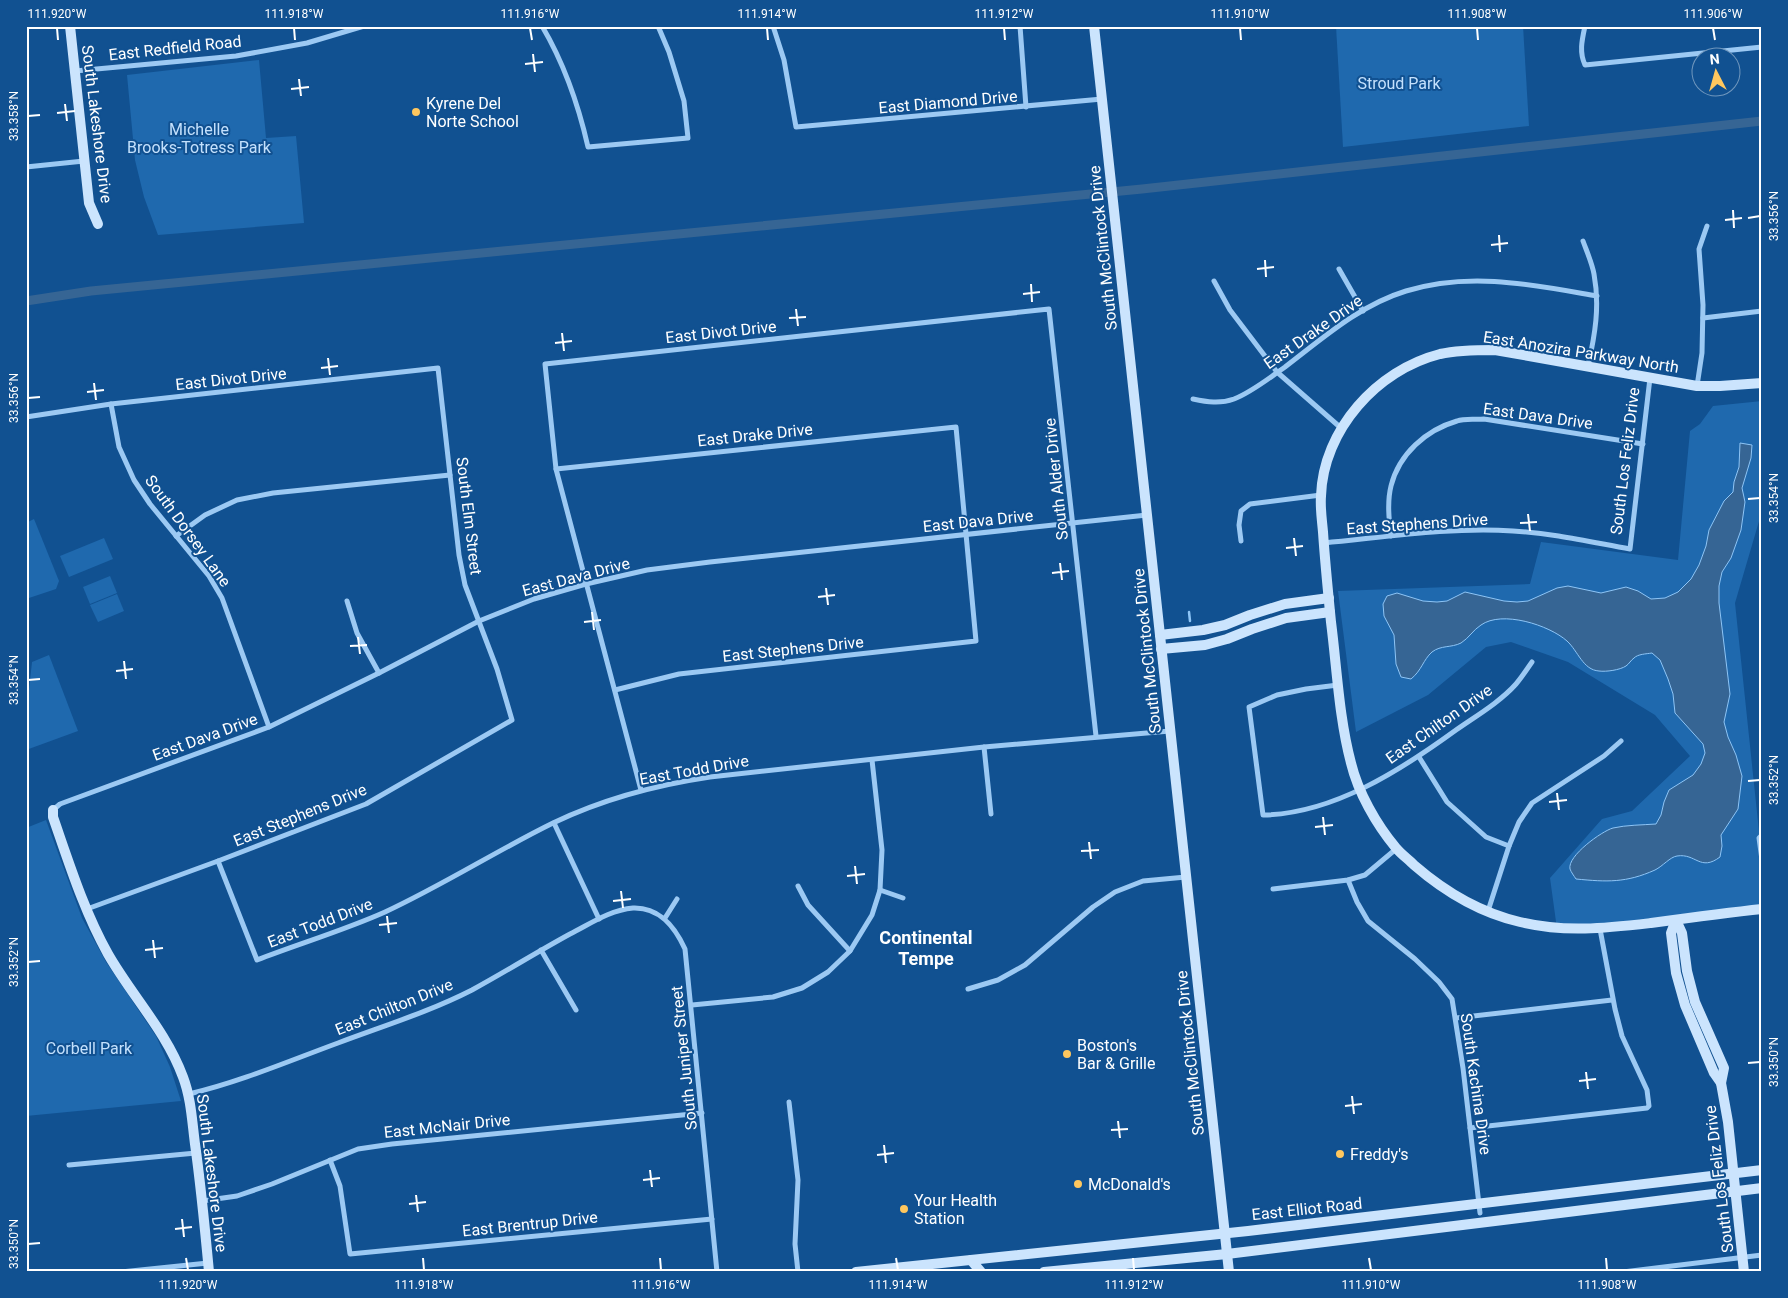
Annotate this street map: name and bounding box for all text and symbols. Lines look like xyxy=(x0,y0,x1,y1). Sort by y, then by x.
text: 111.920°W xyxy=(28,7,87,21)
text: 111.918°W xyxy=(265,7,324,21)
text: 111.916°W xyxy=(501,7,560,21)
text: 111.914°W xyxy=(738,7,797,21)
text: 111.912°W xyxy=(975,7,1034,21)
text: 111.910°W xyxy=(1211,7,1270,21)
text: 111.908°W xyxy=(1448,7,1507,21)
text: 111.906°W xyxy=(1684,7,1743,21)
street label: East Redfield Road xyxy=(108,32,242,64)
street label: South Lakeshore Drive xyxy=(78,44,116,204)
north arrow xyxy=(1690,48,1740,98)
text: N xyxy=(1709,51,1720,68)
park label: Stroud Park xyxy=(1357,74,1441,93)
street label: East Diamond Drive xyxy=(878,86,1018,118)
text: 33.358°N xyxy=(7,91,21,141)
place label: Kyrene Del Norte School xyxy=(426,94,519,131)
marker: Kyrene Del Norte School xyxy=(410,106,422,118)
park label: Michelle Brooks-Totress Park xyxy=(127,120,272,157)
street label: South McClintock Drive xyxy=(1085,165,1121,331)
text: 33.356°N xyxy=(1767,191,1781,241)
street label: East Drake Drive xyxy=(1260,291,1366,373)
street label: East Divot Drive xyxy=(665,317,777,347)
street label: East Anozira Parkway North xyxy=(1482,327,1680,377)
street label: East Divot Drive xyxy=(175,364,287,394)
text: 33.356°N xyxy=(7,373,21,423)
street label: South Los Feliz Drive xyxy=(1607,386,1643,536)
street label: East Dava Drive xyxy=(1482,399,1594,433)
street label: South Alder Drive xyxy=(1040,417,1072,541)
street label: East Drake Drive xyxy=(696,419,814,451)
street label: South Elm Street xyxy=(452,456,486,576)
street label: South Dorsey Lane xyxy=(141,471,235,591)
text: 33.354°N xyxy=(1767,473,1781,523)
street label: East Dava Drive xyxy=(922,506,1034,536)
street label: East Stephens Drive xyxy=(1346,510,1488,538)
street label: East Dava Drive xyxy=(520,554,632,600)
street label: South McClintock Drive xyxy=(1129,568,1165,734)
street label: East Stephens Drive xyxy=(722,632,864,666)
text: 33.354°N xyxy=(7,655,21,705)
street label: East Chilton Drive xyxy=(1382,680,1496,768)
street label: East Dava Drive xyxy=(150,709,260,765)
street label: East Todd Drive xyxy=(638,751,750,789)
text: 33.352°N xyxy=(1767,755,1781,805)
street label: East Stephens Drive xyxy=(231,780,369,850)
street label: East Todd Drive xyxy=(265,894,375,952)
district label: Continental Tempe xyxy=(879,927,973,969)
text: 33.352°N xyxy=(7,937,21,987)
street label: South McClintock Drive xyxy=(1172,970,1208,1136)
street label: East Chilton Drive xyxy=(332,975,456,1039)
street label: South Juniper Street xyxy=(667,985,701,1131)
street label: South Kachina Drive xyxy=(1457,1012,1495,1156)
place label: Boston's Bar & Grille xyxy=(1077,1036,1155,1073)
text: 33.350°N xyxy=(1767,1037,1781,1087)
park label: Corbell Park xyxy=(46,1039,133,1058)
marker: Boston's Bar & Grille xyxy=(1061,1048,1073,1060)
street label: South Lakeshore Drive xyxy=(193,1093,231,1253)
street label: South Los Feliz Drive xyxy=(1701,1104,1737,1254)
street label: East McNair Drive xyxy=(383,1110,511,1142)
place label: Freddy's xyxy=(1350,1145,1409,1164)
marker: Freddy's xyxy=(1334,1148,1346,1160)
place label: McDonald's xyxy=(1088,1175,1171,1194)
marker: McDonald's xyxy=(1072,1178,1084,1190)
place label: Your Health Station xyxy=(914,1191,997,1228)
street label: East Elliot Road xyxy=(1251,1194,1363,1224)
marker: Your Health Station xyxy=(898,1203,910,1215)
street label: East Brentrup Drive xyxy=(461,1207,599,1241)
text: 33.350°N xyxy=(7,1219,21,1269)
text: 111.920°W xyxy=(159,1278,218,1292)
text: 111.918°W xyxy=(395,1278,454,1292)
text: 111.916°W xyxy=(632,1278,691,1292)
text: 111.914°W xyxy=(869,1278,928,1292)
text: 111.912°W xyxy=(1105,1278,1164,1292)
text: 111.910°W xyxy=(1342,1278,1401,1292)
text: 111.908°W xyxy=(1578,1278,1637,1292)

